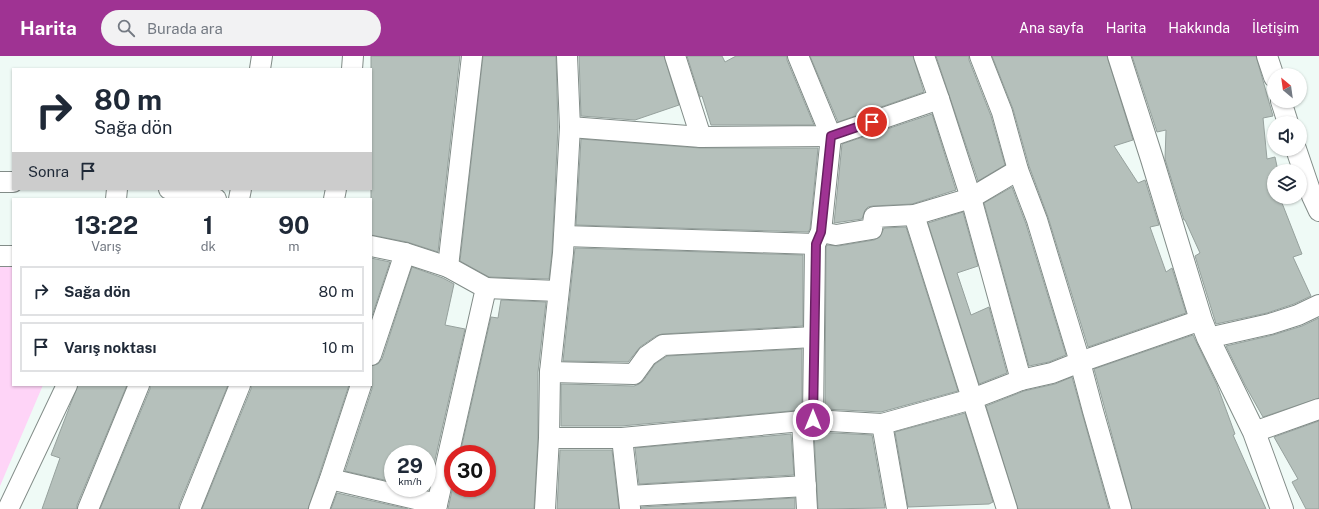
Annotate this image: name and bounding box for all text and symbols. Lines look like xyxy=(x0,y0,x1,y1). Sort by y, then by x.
search box xyxy=(101,10,381,46)
text: Harita xyxy=(20,17,77,39)
icon: search xyxy=(115,17,137,39)
text: Burada ara xyxy=(147,20,223,37)
text: Ana sayfa xyxy=(1019,20,1084,36)
text: Harita xyxy=(1106,20,1146,36)
text: Hakkında xyxy=(1168,20,1230,36)
text: İletişim xyxy=(1252,20,1299,36)
north arrow xyxy=(1267,68,1307,108)
map controls xyxy=(1267,68,1307,204)
text: 80 m xyxy=(94,83,162,116)
icon: right xyxy=(28,84,80,136)
pin xyxy=(855,105,889,139)
icon: arrive xyxy=(861,111,883,133)
button: sound xyxy=(1267,116,1307,156)
text: Sağa dön xyxy=(94,117,172,138)
icon: arrive xyxy=(77,160,99,182)
text: Sonra xyxy=(28,163,69,180)
button: layers xyxy=(1267,164,1307,204)
text: 13:22 xyxy=(74,211,138,239)
text: 1 xyxy=(203,211,213,239)
text: 90 xyxy=(278,211,309,239)
text: Varış xyxy=(91,239,121,254)
text: dk xyxy=(201,239,216,254)
text: m xyxy=(288,239,300,254)
icon: right xyxy=(30,280,52,302)
text: Sağa dön xyxy=(64,283,130,300)
text: 80 m xyxy=(319,283,354,300)
icon: arrive xyxy=(30,336,52,358)
text: Varış noktası xyxy=(64,339,156,356)
text: 10 m xyxy=(322,339,354,356)
position arrow xyxy=(792,399,834,441)
speed limit sign: 30 xyxy=(444,445,496,497)
text: 29 xyxy=(397,454,423,478)
text: km/h xyxy=(398,475,422,487)

